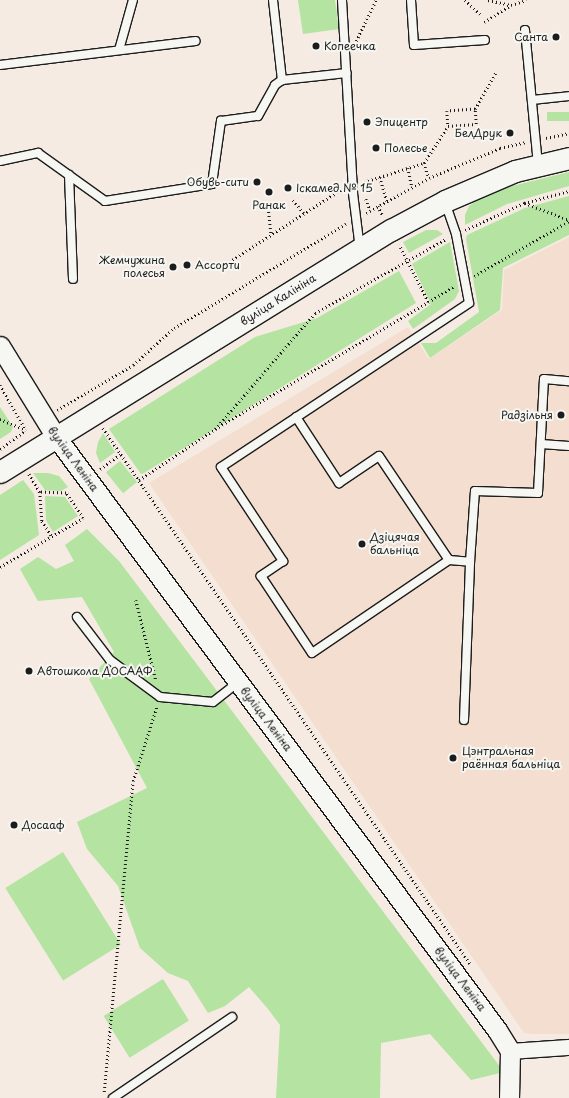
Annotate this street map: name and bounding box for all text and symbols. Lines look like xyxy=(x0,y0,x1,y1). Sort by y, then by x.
place label: Санта xyxy=(514,30,548,44)
marker: Санта xyxy=(551,32,561,42)
place label: Копеечка xyxy=(324,39,376,53)
marker: Копеечка xyxy=(311,41,321,51)
place label: Эпицентр xyxy=(375,115,428,129)
marker: Эпицентр xyxy=(362,117,372,127)
place label: БелДрук xyxy=(455,126,502,140)
marker: БелДрук xyxy=(505,128,515,138)
place label: Полесье xyxy=(384,141,427,155)
marker: Полесье xyxy=(371,143,381,153)
place label: Обувь-сити xyxy=(187,175,249,189)
marker: Обувь-сити xyxy=(252,177,262,187)
place label: Іскамед № 15 xyxy=(296,181,372,195)
marker: Іскамед № 15 xyxy=(283,183,293,193)
marker: Ранак xyxy=(264,187,274,197)
place label: Ранак xyxy=(252,198,286,212)
place label: Жемчужина полесья xyxy=(99,254,165,280)
place label: Ассорти xyxy=(195,258,240,272)
marker: Ассорти xyxy=(182,260,192,270)
marker: Жемчужина полесья xyxy=(168,262,178,272)
street label: вуліца Калініна xyxy=(238,272,318,328)
place label: Радзільня xyxy=(501,408,553,422)
marker: Радзільня xyxy=(556,410,566,420)
street label: вуліца Леніна xyxy=(45,424,101,494)
place label: Дзіцячая бальніца xyxy=(370,531,420,557)
marker: Дзіцячая бальніца xyxy=(357,539,367,549)
place label: Автошкола ДОСААФ xyxy=(37,664,152,678)
marker: Автошкола ДОСААФ xyxy=(24,666,34,676)
street label: вуліца Леніна xyxy=(237,684,295,754)
place label: Цэнтральная раённая бальніца xyxy=(462,745,560,771)
marker: Цэнтральная раённая бальніца xyxy=(447,752,459,764)
place label: Досааф xyxy=(22,818,65,832)
marker: Досааф xyxy=(9,820,19,830)
street label: вуліца Леніна xyxy=(431,944,489,1014)

